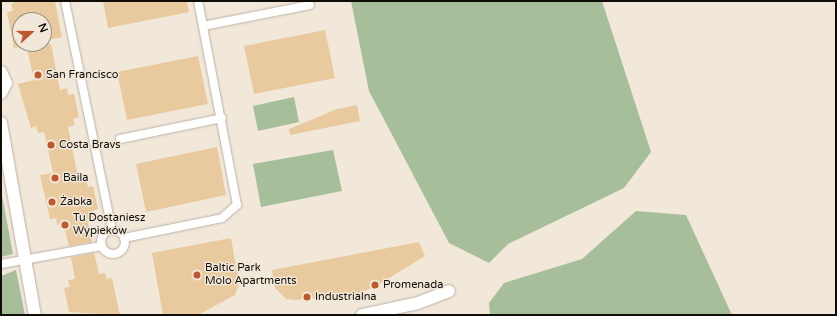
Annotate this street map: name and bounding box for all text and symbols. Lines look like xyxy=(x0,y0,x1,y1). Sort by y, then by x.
north arrow xyxy=(12,12,52,52)
text: N xyxy=(35,21,50,34)
place label: San Francisco xyxy=(46,68,118,82)
marker: San Francisco xyxy=(33,70,43,80)
place label: Costa Bravs xyxy=(59,138,121,152)
marker: Costa Bravs xyxy=(46,140,56,150)
place label: Baila xyxy=(63,171,88,185)
marker: Baila xyxy=(50,173,60,183)
place label: Żabka xyxy=(60,195,92,209)
marker: Żabka xyxy=(47,197,57,207)
place label: Tu Dostaniesz Wypieków xyxy=(73,212,145,238)
marker: Tu Dostaniesz Wypieków xyxy=(60,220,70,230)
place label: Baltic Park Molo Apartments xyxy=(205,262,296,288)
marker: Baltic Park Molo Apartments xyxy=(192,270,202,280)
place label: Promenada xyxy=(383,278,443,292)
marker: Promenada xyxy=(370,280,380,290)
place label: Industrialna xyxy=(315,290,377,304)
marker: Industrialna xyxy=(302,292,312,302)

